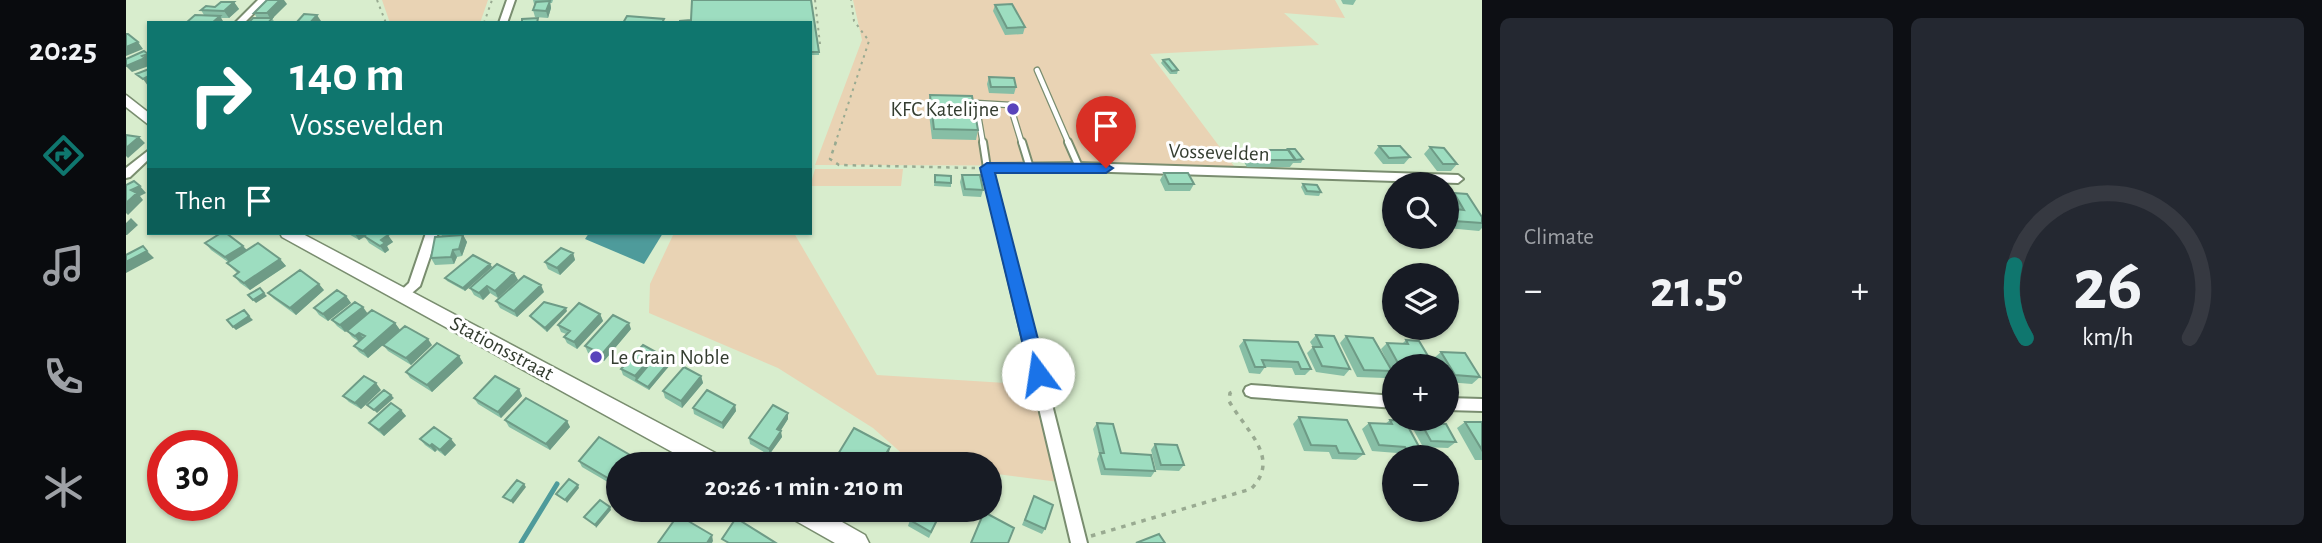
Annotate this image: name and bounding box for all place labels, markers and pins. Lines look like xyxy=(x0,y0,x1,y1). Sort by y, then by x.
pin xyxy=(1076,96,1136,168)
place label: KFC Katelijne xyxy=(891,99,999,120)
marker: KFC Katelijne xyxy=(1005,101,1021,117)
place label: Le Grain Noble xyxy=(610,347,729,368)
marker: Le Grain Noble xyxy=(588,349,604,365)

